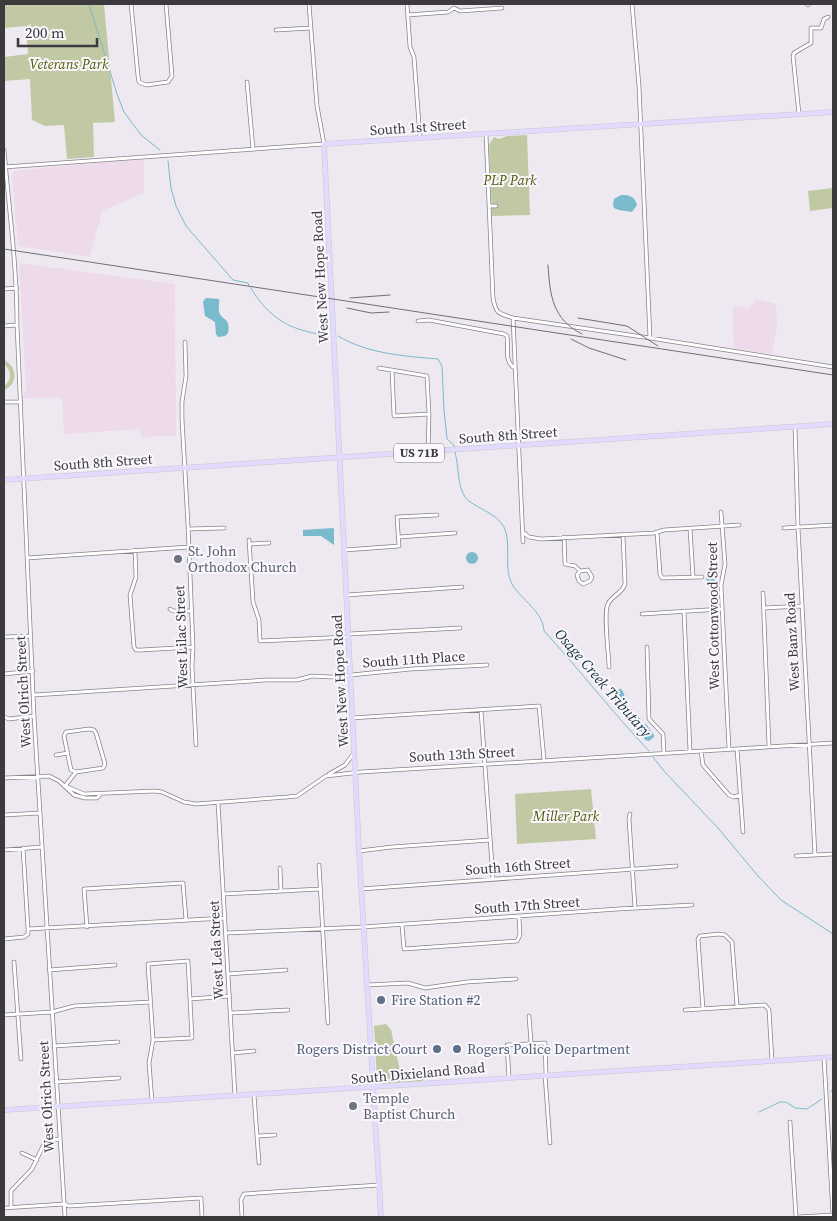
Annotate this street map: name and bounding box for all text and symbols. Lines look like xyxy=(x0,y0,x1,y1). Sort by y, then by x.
scale bar xyxy=(18,15,96,47)
text: 200 m xyxy=(25,22,65,43)
park label: Veterans Park xyxy=(29,54,109,74)
street label: South 1st Street xyxy=(369,114,467,140)
park label: PLP Park xyxy=(482,170,537,190)
street label: West New Hope Road xyxy=(307,210,333,344)
street label: South 8th Street xyxy=(458,422,558,448)
road number: US 71B xyxy=(394,443,444,462)
street label: South 8th Street xyxy=(53,449,153,475)
place label: St. John Orthodox Church xyxy=(188,541,297,577)
street label: West Cottonwood Street xyxy=(702,541,724,690)
marker: St. John Orthodox Church xyxy=(172,553,184,565)
street label: West Lilac Street xyxy=(169,585,193,689)
street label: West Banz Road xyxy=(779,592,805,692)
street label: West New Hope Road xyxy=(327,614,353,748)
water label: Osage Creek Tributary xyxy=(550,624,657,742)
street label: West Olrich Street xyxy=(10,635,36,749)
street label: South 11th Place xyxy=(362,645,466,673)
street label: South 13th Street xyxy=(409,741,516,767)
park label: Miller Park xyxy=(532,806,600,826)
street label: South 16th Street xyxy=(465,852,572,880)
street label: South 17th Street xyxy=(474,891,581,919)
street label: West Lela Street xyxy=(203,899,229,1000)
place label: Fire Station #2 xyxy=(391,990,481,1010)
marker: Fire Station #2 xyxy=(375,994,387,1006)
place label: Rogers District Court xyxy=(296,1039,427,1059)
place label: Rogers Police Department xyxy=(467,1039,630,1059)
street label: West Olrich Street xyxy=(33,1040,59,1154)
marker: Rogers District Court xyxy=(431,1043,443,1055)
marker: Rogers Police Department xyxy=(451,1043,463,1055)
street label: South Dixieland Road xyxy=(350,1057,486,1089)
place label: Temple Baptist Church xyxy=(363,1088,456,1124)
marker: Temple Baptist Church xyxy=(347,1100,359,1112)

